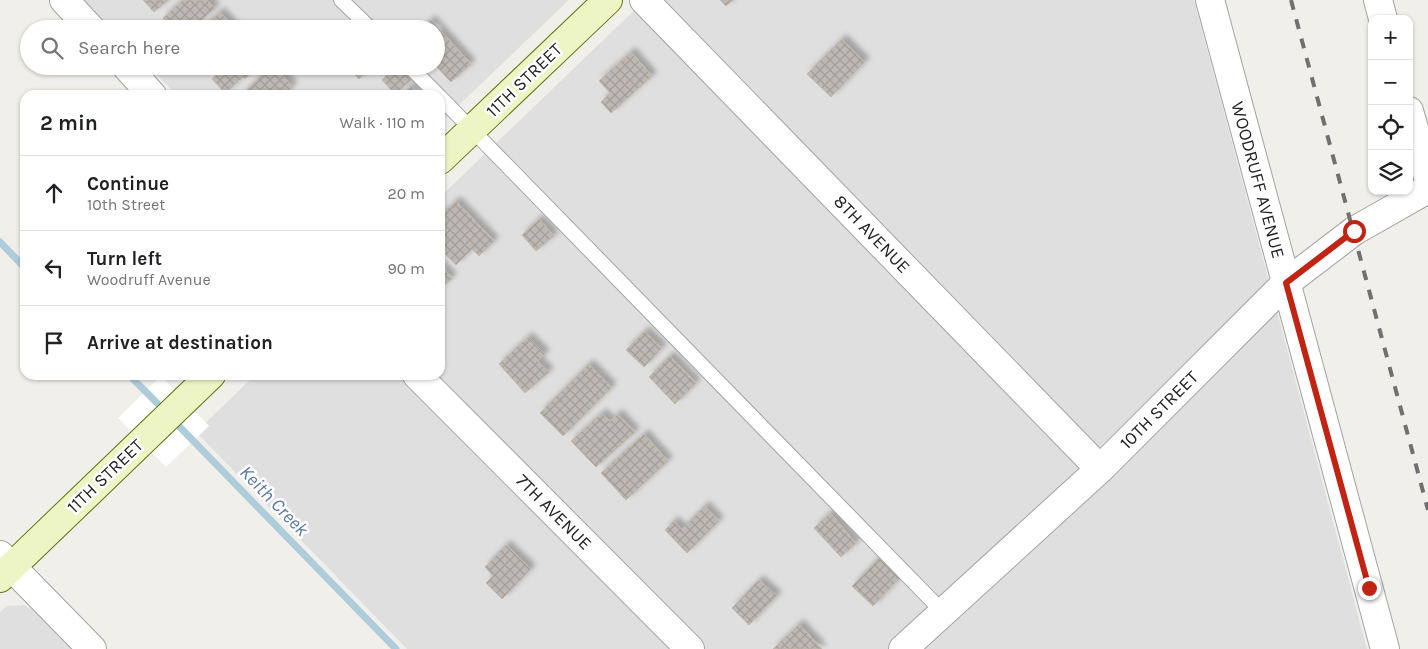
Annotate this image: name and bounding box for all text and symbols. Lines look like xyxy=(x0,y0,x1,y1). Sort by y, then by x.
map controls xyxy=(1368,15,1413,195)
button: + xyxy=(1368,15,1413,60)
search box xyxy=(20,20,445,75)
icon: search xyxy=(38,34,66,62)
text: Search here xyxy=(78,37,180,59)
street label: 11TH STREET xyxy=(481,38,567,122)
button: − xyxy=(1368,60,1413,105)
street label: WOODRUFF AVENUE xyxy=(1226,99,1290,261)
button: locate xyxy=(1368,105,1413,150)
text: 2 min xyxy=(40,111,98,135)
text: Walk · 110 m xyxy=(340,113,425,132)
button: layers xyxy=(1368,150,1413,195)
text: Continue xyxy=(87,173,169,195)
icon: ahead xyxy=(40,179,68,207)
text: 20 m xyxy=(387,184,425,203)
street label: 8TH AVENUE xyxy=(829,190,915,278)
text: 10th Street xyxy=(87,195,165,214)
route start xyxy=(1343,220,1366,243)
text: Turn left xyxy=(87,248,162,270)
icon: left xyxy=(40,254,68,282)
text: 90 m xyxy=(387,259,425,278)
text: Woodruff Avenue xyxy=(87,270,211,289)
icon: arrive xyxy=(40,329,68,357)
text: Arrive at destination xyxy=(87,332,273,354)
street label: 10TH STREET xyxy=(1115,366,1203,454)
street label: 11TH STREET xyxy=(62,434,148,518)
water label: Keith Creek xyxy=(235,461,313,541)
street label: 7TH AVENUE xyxy=(512,470,596,554)
route end xyxy=(1358,577,1381,600)

